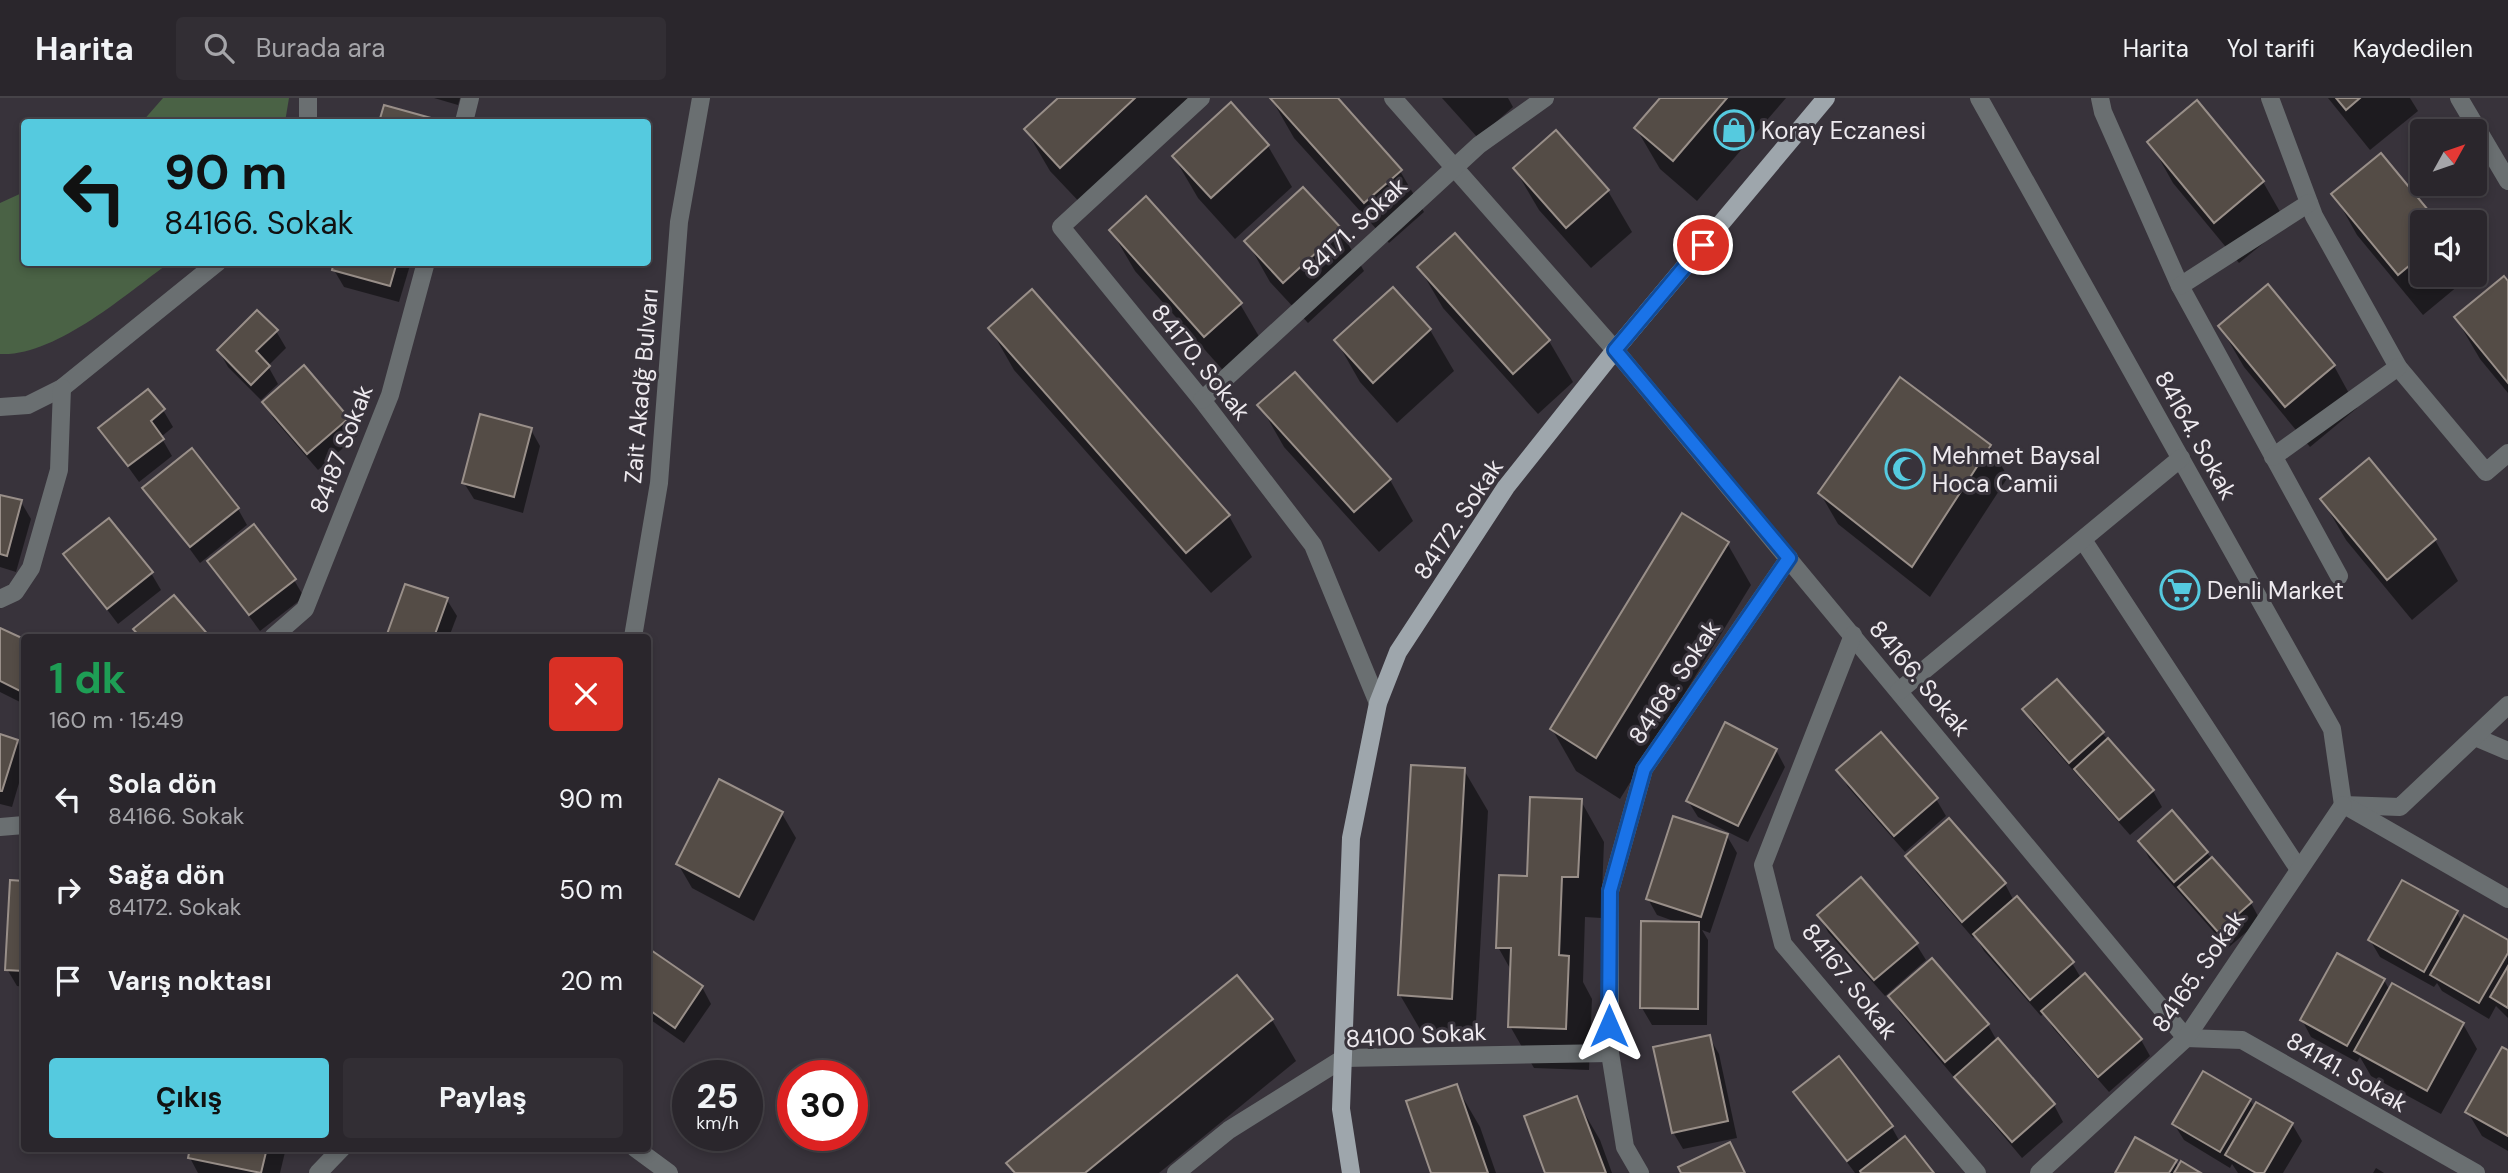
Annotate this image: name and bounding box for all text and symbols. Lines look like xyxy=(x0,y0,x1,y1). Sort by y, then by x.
search box xyxy=(176,17,666,80)
text: Harita xyxy=(35,27,134,70)
icon: search xyxy=(200,29,238,67)
text: Burada ara xyxy=(256,31,385,65)
text: Harita xyxy=(2123,33,2189,64)
text: Yol tarifi xyxy=(2227,33,2315,64)
text: Kaydedilen xyxy=(2353,33,2473,64)
shop icon: Koray Eczanesi xyxy=(1713,109,1755,151)
place label: Koray Eczanesi xyxy=(1761,115,1926,146)
north arrow xyxy=(2410,119,2487,196)
map controls xyxy=(2410,119,2487,287)
text: 90 m xyxy=(164,140,287,204)
icon: left xyxy=(49,147,140,238)
street label: 84171. Sokak xyxy=(1295,170,1413,284)
text: 84166. Sokak xyxy=(164,202,354,244)
button: sound xyxy=(2410,210,2487,287)
pin xyxy=(1673,215,1733,275)
icon: arrive xyxy=(1684,226,1722,264)
street label: Zait Akadğ Bulvarı xyxy=(617,287,665,485)
street label: 84170. Sokak xyxy=(1145,297,1257,427)
street label: 84164. Sokak xyxy=(2148,365,2244,505)
street label: 84187 Sokak xyxy=(302,380,380,518)
place label: Mehmet Baysal Hoca Camii xyxy=(1932,440,2100,499)
mosque icon: Mehmet Baysal Hoca Camii xyxy=(1884,448,1926,490)
street label: 84172. Sokak xyxy=(1406,453,1510,585)
supermarket icon: Denli Market xyxy=(2159,569,2201,611)
place label: Denli Market xyxy=(2207,575,2344,606)
street label: 84168. Sokak xyxy=(1621,614,1727,750)
street label: 84166. Sokak xyxy=(1862,614,1978,742)
text: 1 dk xyxy=(49,651,126,706)
button: close xyxy=(549,657,623,731)
text: 160 m · 15:49 xyxy=(49,705,184,735)
text: Sola dön xyxy=(108,767,217,801)
icon: left xyxy=(49,780,87,818)
text: 90 m xyxy=(559,782,623,816)
text: 84166. Sokak xyxy=(108,801,244,831)
text: Sağa dön xyxy=(108,858,225,892)
icon: right xyxy=(49,871,87,909)
text: 50 m xyxy=(559,873,623,907)
text: 84172. Sokak xyxy=(108,892,241,922)
street label: 84165. Sokak xyxy=(2144,904,2252,1038)
street label: 84167. Sokak xyxy=(1795,917,1905,1045)
icon: arrive xyxy=(49,962,87,1000)
text: Varış noktası xyxy=(108,964,272,998)
text: 20 m xyxy=(560,964,623,998)
position arrow xyxy=(1572,989,1646,1063)
street label: 84100 Sokak xyxy=(1345,1016,1487,1054)
street label: 84141. Sokak xyxy=(2281,1025,2413,1119)
button: Çıkış xyxy=(49,1058,329,1138)
button: Paylaş xyxy=(343,1058,623,1138)
speed limit sign: 30 xyxy=(777,1060,868,1151)
text: 25 xyxy=(697,1073,738,1119)
text: km/h xyxy=(696,1111,739,1135)

